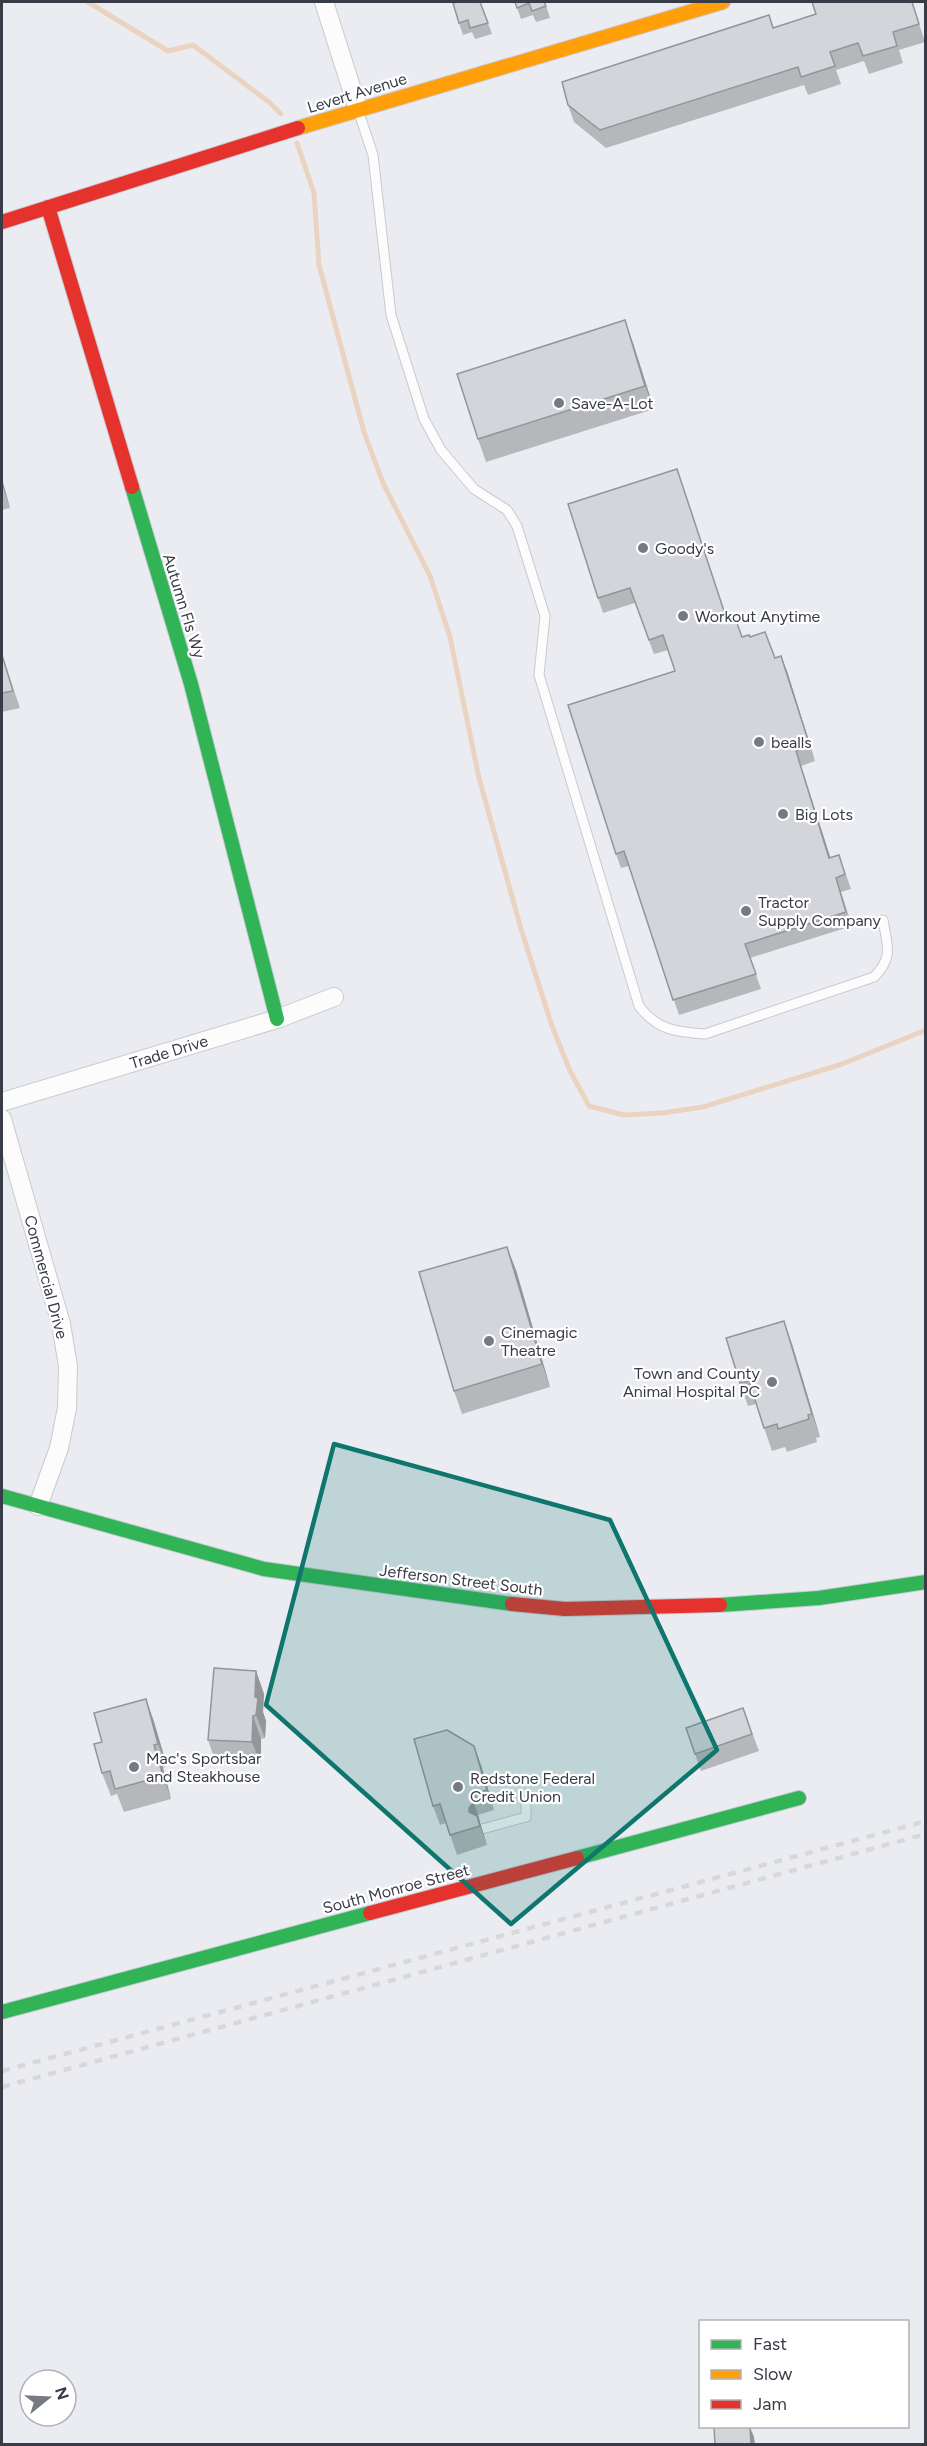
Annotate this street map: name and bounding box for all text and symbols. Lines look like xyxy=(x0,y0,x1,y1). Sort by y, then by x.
street label: Levert Avenue xyxy=(305,69,409,117)
place label: Save-A-Lot xyxy=(571,394,654,413)
marker: Save-A-Lot xyxy=(552,396,566,410)
place label: Goody's xyxy=(655,539,714,558)
marker: Goody's xyxy=(636,541,650,555)
street label: Autumn Fls Wy xyxy=(159,551,209,661)
place label: Workout Anytime xyxy=(695,607,821,626)
marker: Workout Anytime xyxy=(676,609,690,623)
place label: bealls xyxy=(771,733,812,752)
marker: bealls xyxy=(752,735,766,749)
place label: Big Lots xyxy=(795,805,853,824)
marker: Big Lots xyxy=(776,807,790,821)
place label: Tractor Supply Company xyxy=(758,893,881,930)
marker: Tractor Supply Company xyxy=(739,904,753,918)
street label: Trade Drive xyxy=(128,1031,211,1073)
street label: Commercial Drive xyxy=(20,1213,72,1341)
place label: Cinemagic Theatre xyxy=(501,1323,578,1360)
marker: Cinemagic Theatre xyxy=(482,1334,496,1348)
place label: Town and County Animal Hospital PC xyxy=(623,1364,761,1401)
marker: Town and County Animal Hospital PC xyxy=(765,1375,779,1389)
street label: Jefferson Street South xyxy=(378,1561,544,1599)
place label: Mac's Sportsbar and Steakhouse xyxy=(146,1749,262,1786)
marker: Mac's Sportsbar and Steakhouse xyxy=(127,1760,141,1774)
place label: Redstone Federal Credit Union xyxy=(470,1769,595,1806)
marker: Redstone Federal Credit Union xyxy=(451,1780,465,1794)
street label: South Monroe Street xyxy=(321,1860,471,1918)
legend xyxy=(699,2320,909,2428)
text: Fast xyxy=(753,2333,787,2355)
text: Slow xyxy=(753,2363,792,2385)
north arrow xyxy=(18,2368,78,2428)
text: N xyxy=(51,2385,73,2402)
text: Jam xyxy=(753,2393,787,2415)

